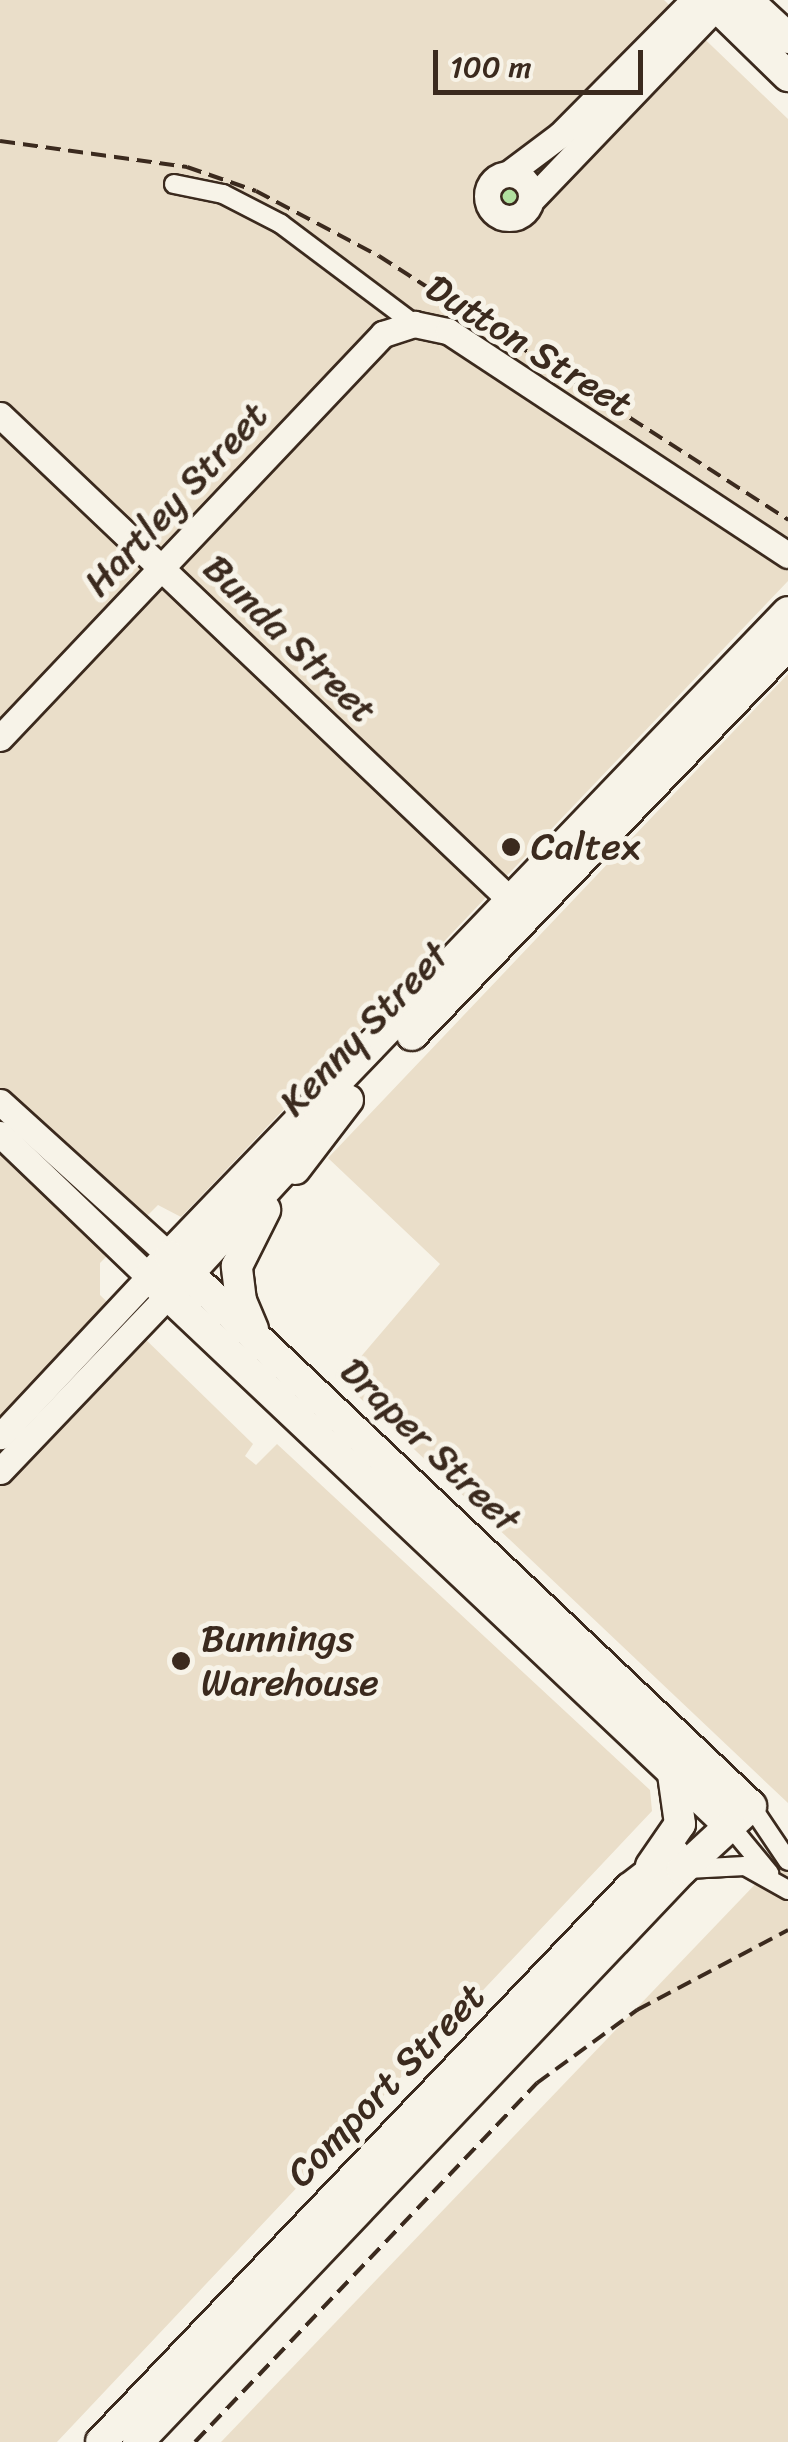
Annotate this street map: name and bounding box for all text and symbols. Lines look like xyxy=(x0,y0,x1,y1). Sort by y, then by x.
scale bar xyxy=(438,30,648,92)
text: 100 m xyxy=(450,40,532,94)
street label: Dutton Street xyxy=(417,265,641,427)
street label: Hartley Street xyxy=(75,393,277,605)
street label: Bunda Street xyxy=(194,545,386,733)
place label: Caltex xyxy=(531,824,640,870)
marker: Caltex xyxy=(500,836,522,858)
street label: Kenny Street xyxy=(270,933,458,1125)
street label: Draper Street xyxy=(330,1348,530,1542)
place label: Bunnings Warehouse xyxy=(201,1616,379,1706)
marker: Bunnings Warehouse xyxy=(170,1650,192,1672)
street label: Comport Street xyxy=(278,1974,494,2196)

